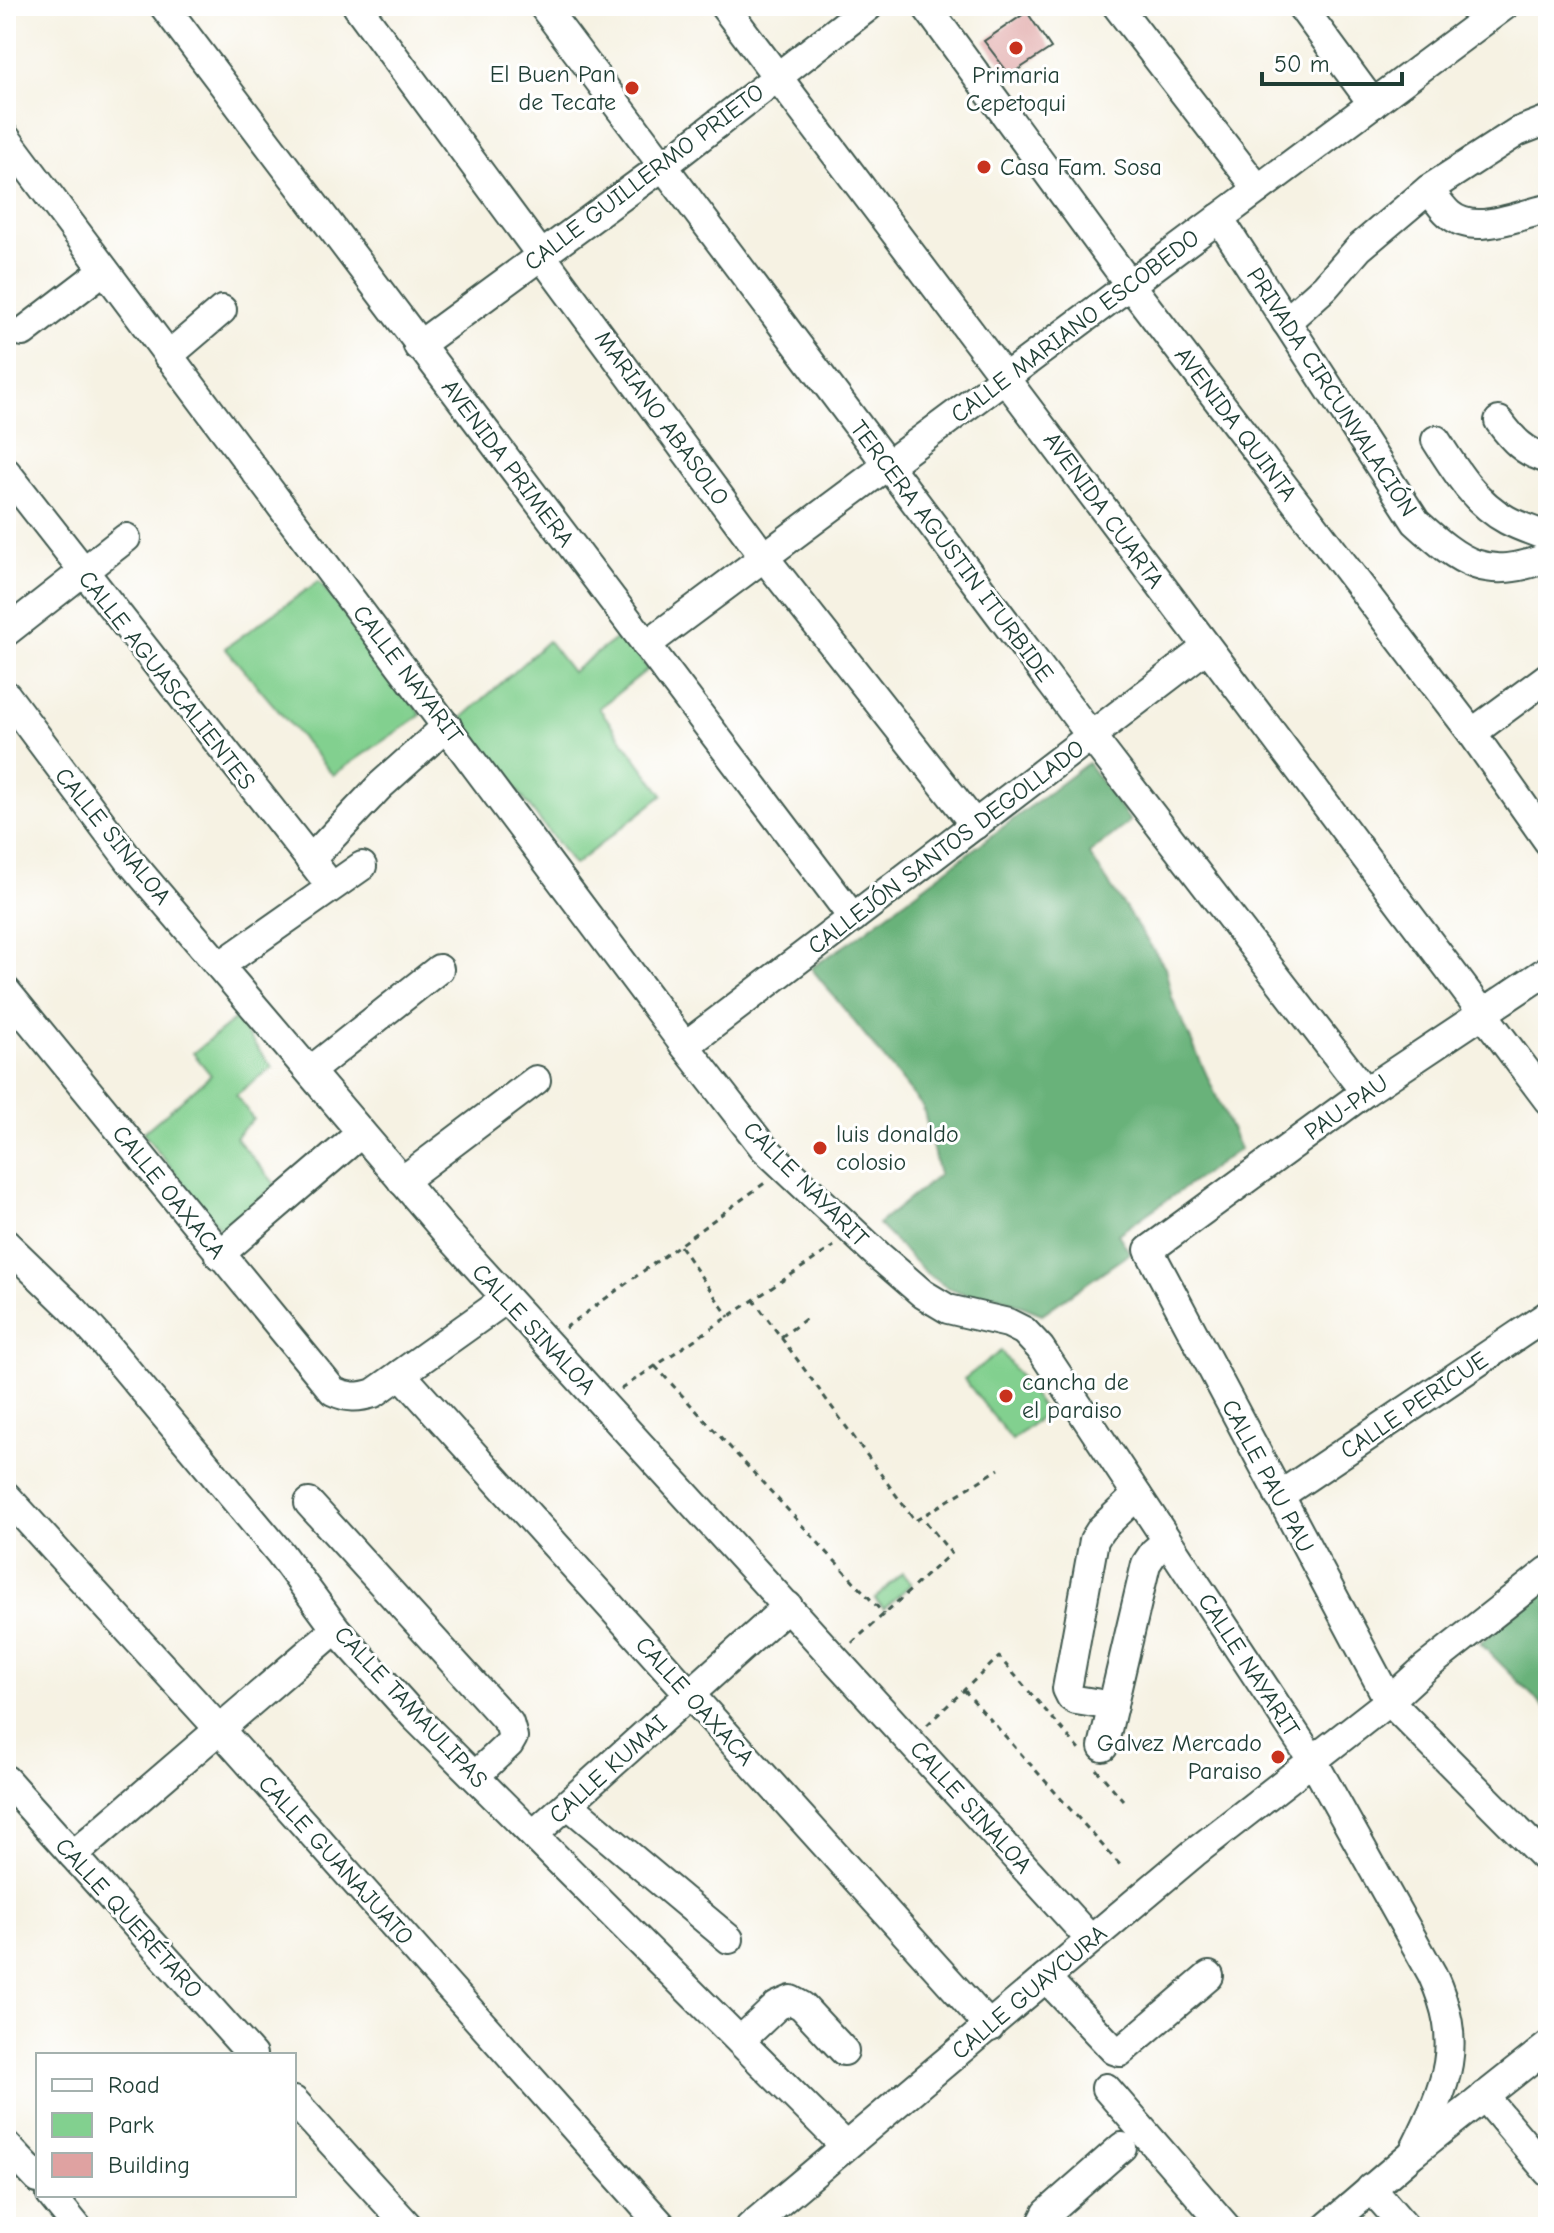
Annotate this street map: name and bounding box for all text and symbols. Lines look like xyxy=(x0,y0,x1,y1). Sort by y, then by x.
scale bar xyxy=(1262,36,1402,86)
marker: Primaria Cepetoqui xyxy=(1007,39,1025,57)
text: 50 m xyxy=(1274,50,1330,78)
place label: El Buen Pan de Tecate xyxy=(490,60,616,116)
place label: Primaria Cepetoqui xyxy=(966,61,1066,117)
street label: CALLE GUILLERMO PRIETO xyxy=(519,78,769,276)
marker: El Buen Pan de Tecate xyxy=(623,79,641,97)
place label: Casa Fam. Sosa xyxy=(1000,153,1162,181)
marker: Casa Fam. Sosa xyxy=(975,158,993,176)
street label: CALLE MARIANO ESCOBEDO xyxy=(945,223,1205,429)
street label: PRIVADA CIRCUNVALACIÓN xyxy=(1241,262,1423,522)
street label: MARIANO ABASOLO xyxy=(589,325,735,511)
street label: AVENIDA QUINTA xyxy=(1169,341,1303,507)
street label: AVENIDA PRIMERA xyxy=(436,374,580,552)
street label: TERCERA AGUSTIN ITURBIDE xyxy=(845,415,1059,687)
street label: AVENIDA CUARTA xyxy=(1038,427,1170,594)
street label: CALLE AGUASCALIENTES xyxy=(73,565,261,795)
street label: CALLE NAYARIT xyxy=(347,599,469,749)
street label: CALLEJÓN SANTOS DEGOLLADO xyxy=(802,734,1090,960)
street label: CALLE SINALOA xyxy=(49,762,177,910)
street label: PAU-PAU xyxy=(1299,1068,1393,1146)
street label: CALLE NAYARIT xyxy=(738,1116,875,1253)
street label: CALLE OAXACA xyxy=(107,1120,231,1264)
place label: luis donaldo colosio xyxy=(836,1120,959,1176)
marker: luis donaldo colosio xyxy=(811,1139,829,1157)
street label: CALLE SINALOA xyxy=(466,1258,602,1400)
street label: CALLE PERICUE xyxy=(1335,1345,1493,1465)
place label: cancha de el paraiso xyxy=(1022,1368,1129,1424)
marker: cancha de el paraiso xyxy=(997,1387,1015,1405)
street label: CALLE PAU PAU xyxy=(1216,1395,1320,1557)
street label: CALLE NAYARIT xyxy=(1192,1588,1306,1742)
street label: CALLE TAMAULIPAS xyxy=(329,1620,493,1794)
street label: CALLE OAXACA xyxy=(630,1631,760,1771)
street label: CALLE KUMAI xyxy=(543,1709,673,1829)
place label: Galvez Mercado Paraiso xyxy=(1097,1729,1262,1785)
street label: CALLE SINALOA xyxy=(904,1735,1038,1879)
marker: Galvez Mercado Paraiso xyxy=(1269,1748,1287,1766)
street label: CALLE GUANAJUATO xyxy=(253,1770,419,1950)
street label: CALLE QUERÉTARO xyxy=(50,1832,208,2004)
street label: CALLE GUAYCURA xyxy=(946,1919,1112,2065)
legend xyxy=(36,2053,296,2197)
text: Road xyxy=(108,2071,160,2099)
text: Park xyxy=(108,2111,154,2139)
text: Building xyxy=(108,2151,190,2179)

